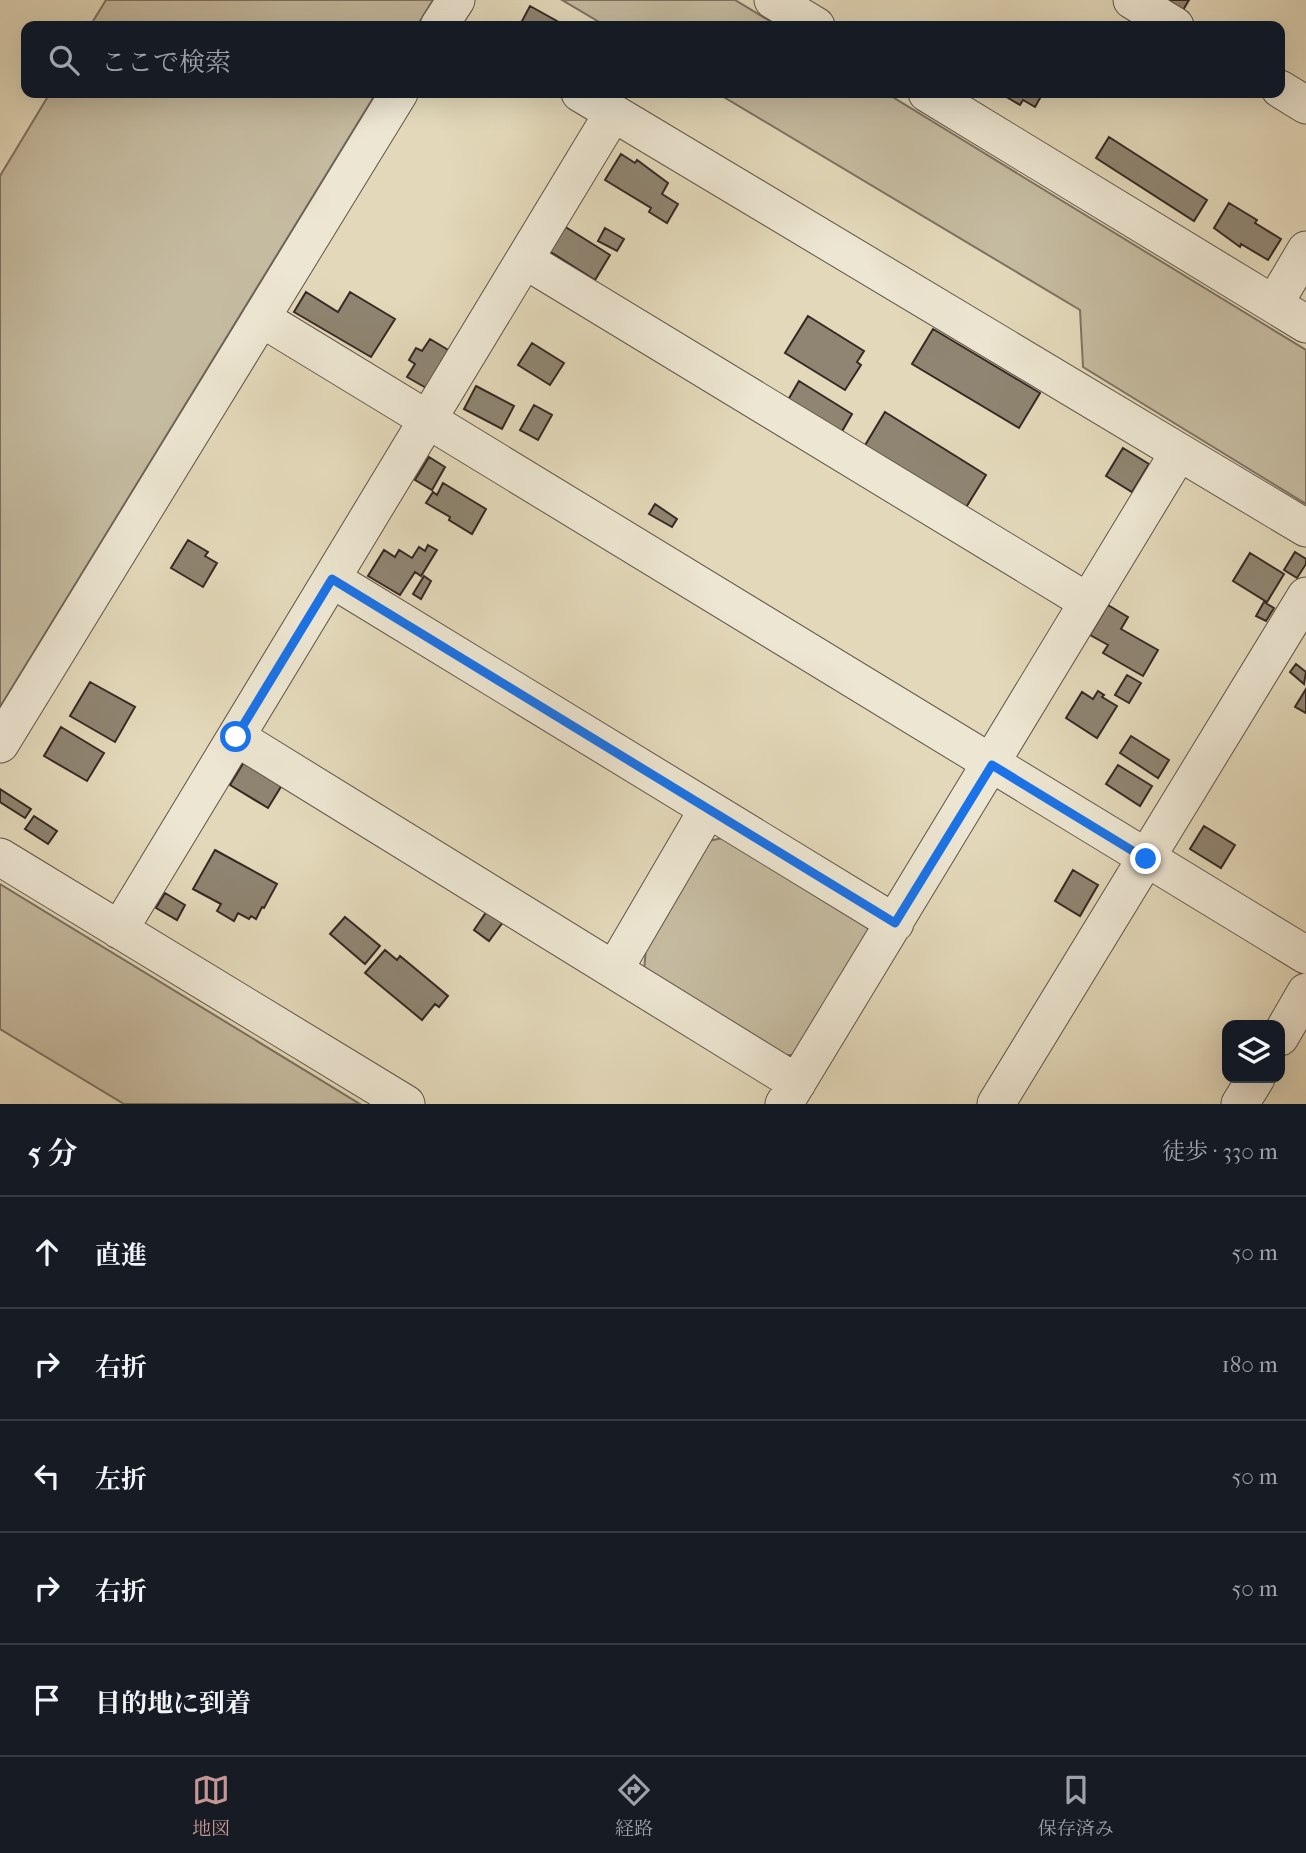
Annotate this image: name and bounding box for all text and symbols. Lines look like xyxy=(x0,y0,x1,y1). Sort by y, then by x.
search box xyxy=(21,21,1285,98)
icon: search xyxy=(45,41,83,79)
text: ここで検索 xyxy=(101,47,231,78)
route start xyxy=(220,721,251,752)
route end xyxy=(1130,843,1161,874)
map controls xyxy=(1222,1020,1285,1083)
button: layers xyxy=(1222,1020,1285,1083)
text: 5 分 xyxy=(28,1136,77,1171)
text: 徒歩 · 330 m xyxy=(1162,1138,1278,1165)
icon: ahead xyxy=(28,1233,66,1271)
text: 50 m xyxy=(1231,1239,1278,1266)
text: 直進 xyxy=(95,1240,147,1271)
icon: right xyxy=(28,1345,66,1383)
text: 180 m xyxy=(1221,1351,1278,1378)
text: 右折 xyxy=(95,1352,147,1383)
icon: left xyxy=(28,1457,66,1495)
text: 50 m xyxy=(1231,1463,1278,1490)
text: 左折 xyxy=(95,1464,147,1495)
icon: right xyxy=(28,1569,66,1607)
text: 50 m xyxy=(1231,1575,1278,1602)
text: 右折 xyxy=(95,1576,147,1607)
icon: arrive xyxy=(28,1681,66,1719)
text: 目的地に到着 xyxy=(95,1688,251,1719)
tab: 地図 xyxy=(192,1771,230,1840)
tab: 経路 xyxy=(615,1771,653,1840)
tab: 保存済み xyxy=(1038,1771,1114,1840)

